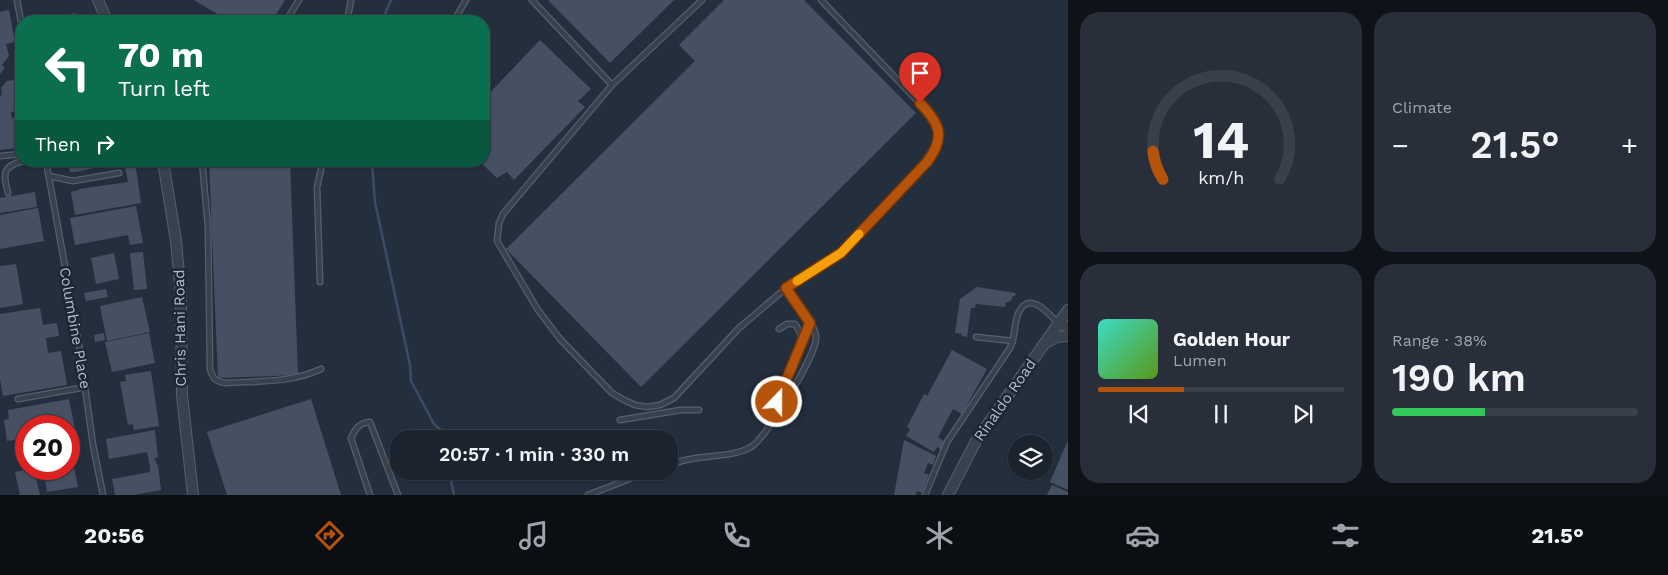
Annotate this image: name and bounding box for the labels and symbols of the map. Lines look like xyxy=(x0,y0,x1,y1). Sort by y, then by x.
pin xyxy=(899,52,941,103)
street label: Columbine Place xyxy=(55,266,95,390)
street label: Chris Hani Road xyxy=(170,269,190,387)
street label: Rinaldo Road xyxy=(970,355,1040,445)
position arrow xyxy=(750,375,802,427)
speed limit sign: 20 xyxy=(15,415,80,480)

